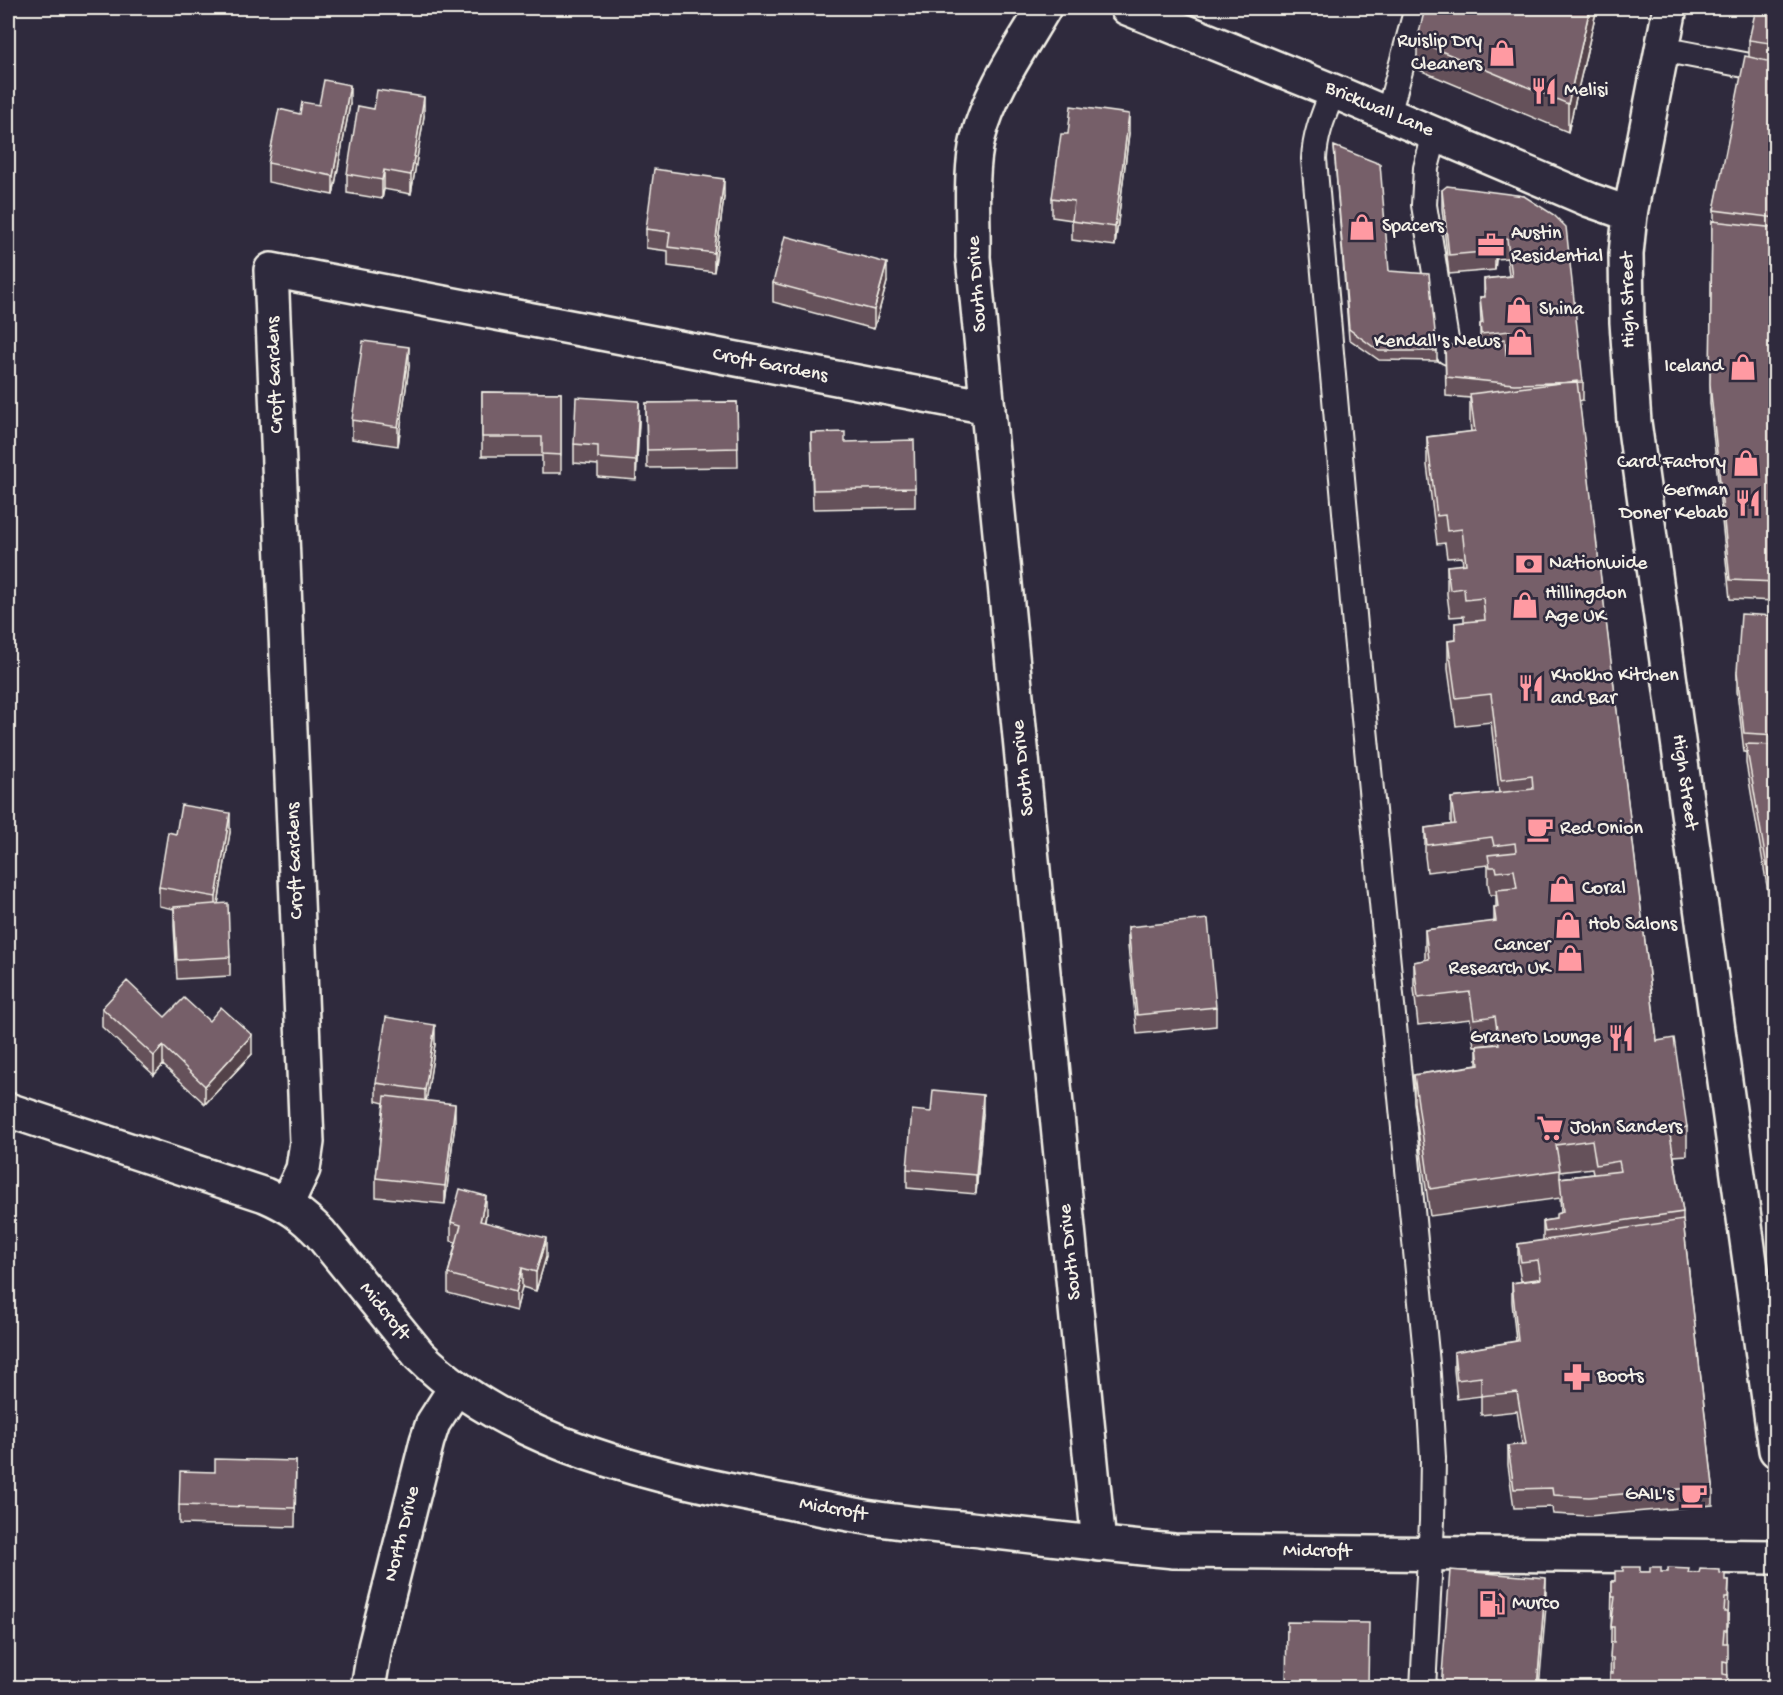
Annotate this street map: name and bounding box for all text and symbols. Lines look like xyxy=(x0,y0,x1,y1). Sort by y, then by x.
place label: Ruislip Dry Cleaners xyxy=(1397,31,1483,77)
shop icon: Ruislip Dry Cleaners xyxy=(1487,38,1517,68)
street label: Brickwall Lane xyxy=(1320,76,1437,143)
restaurant icon: Melisi xyxy=(1529,76,1559,106)
place label: Melisi xyxy=(1564,80,1609,103)
shop icon: Spacers xyxy=(1347,212,1377,242)
place label: Spacers xyxy=(1382,216,1444,239)
place label: Austin Residential xyxy=(1511,223,1603,269)
office icon: Austin Residential xyxy=(1476,230,1506,260)
street label: South Drive xyxy=(963,235,993,333)
street label: High Street xyxy=(1617,250,1641,348)
shop icon: Shina xyxy=(1504,295,1534,325)
place label: Shina xyxy=(1539,299,1585,322)
street label: Croft Gardens xyxy=(262,315,290,434)
shop icon: Kendall's News xyxy=(1505,327,1535,357)
place label: Kendall's News xyxy=(1374,331,1501,354)
street label: Croft Gardens xyxy=(710,344,830,389)
shop icon: Iceland xyxy=(1728,352,1758,382)
place label: Iceland xyxy=(1664,356,1725,379)
shop icon: Card Factory xyxy=(1731,448,1761,478)
place label: Card Factory xyxy=(1617,452,1726,475)
place label: German Doner Kebab xyxy=(1617,480,1728,526)
restaurant icon: German Doner Kebab xyxy=(1733,488,1763,518)
bank icon: Nationwide xyxy=(1514,549,1544,579)
place label: Nationwide xyxy=(1549,553,1648,576)
place label: Hillingdon Age UK xyxy=(1545,583,1627,629)
shop icon: Hillingdon Age UK xyxy=(1510,590,1540,620)
place label: Khokho Kitchen and Bar xyxy=(1551,665,1679,711)
restaurant icon: Khokho Kitchen and Bar xyxy=(1516,673,1546,703)
street label: South Drive xyxy=(1007,718,1040,817)
street label: High Street xyxy=(1666,733,1702,833)
street label: Croft Gardens xyxy=(282,801,310,920)
cafe icon: Red Onion xyxy=(1525,814,1555,844)
place label: Red Onion xyxy=(1560,818,1644,841)
shop icon: Coral xyxy=(1547,874,1577,904)
place label: Coral xyxy=(1582,878,1626,901)
shop icon: Hob Salons xyxy=(1553,910,1583,940)
place label: Hob Salons xyxy=(1588,914,1678,937)
place label: Cancer Research UK xyxy=(1448,935,1552,981)
shop icon: Cancer Research UK xyxy=(1555,943,1585,973)
restaurant icon: Granero Lounge xyxy=(1606,1023,1636,1053)
place label: Granero Lounge xyxy=(1470,1027,1602,1050)
supermarket icon: John Sanders xyxy=(1535,1113,1565,1143)
place label: John Sanders xyxy=(1570,1117,1683,1140)
street label: South Drive xyxy=(1054,1202,1087,1301)
street label: Midcroft xyxy=(354,1278,416,1347)
pharmacy icon: Boots xyxy=(1562,1362,1592,1392)
place label: Boots xyxy=(1596,1366,1644,1389)
cafe icon: GAIL's xyxy=(1679,1480,1709,1510)
street label: North Drive xyxy=(380,1483,426,1584)
place label: GAIL's xyxy=(1625,1484,1675,1507)
street label: Midcroft xyxy=(797,1493,871,1528)
street label: Midcroft xyxy=(1283,1540,1353,1564)
fuel station icon: Murco xyxy=(1477,1589,1507,1619)
place label: Murco xyxy=(1512,1593,1560,1616)

